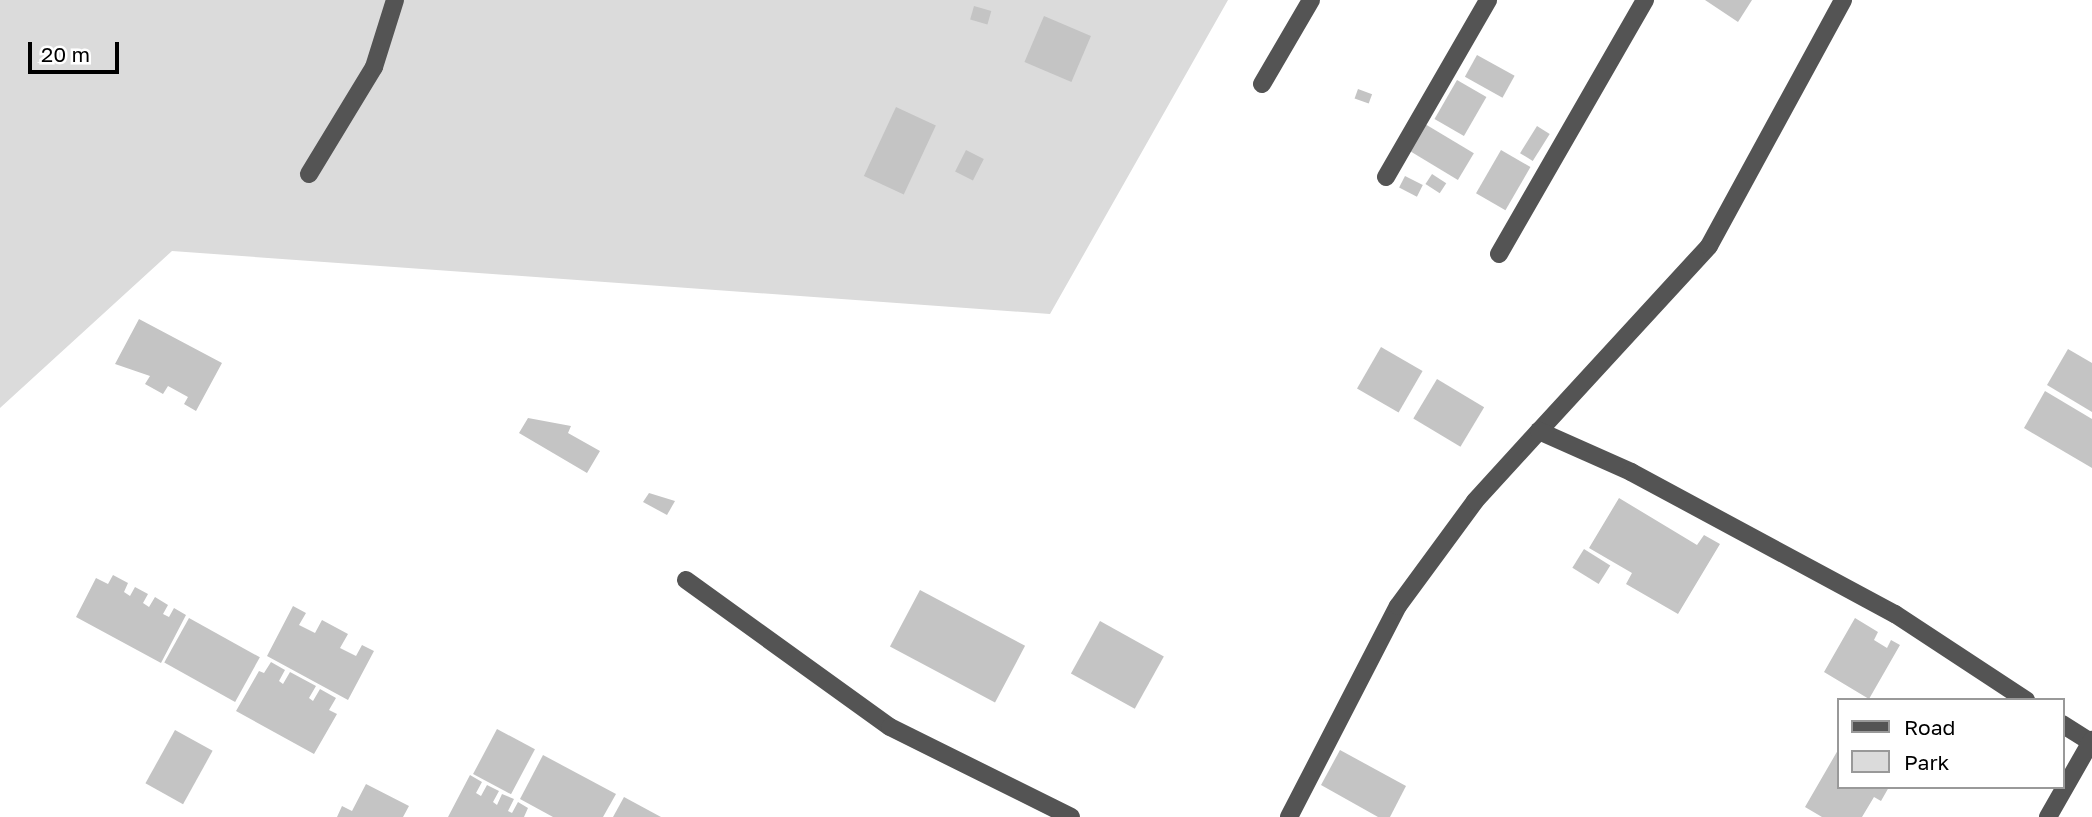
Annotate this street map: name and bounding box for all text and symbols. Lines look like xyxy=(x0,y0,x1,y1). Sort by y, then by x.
scale bar xyxy=(32,28,122,72)
text: 20 m xyxy=(41,41,90,67)
legend xyxy=(1836,698,2064,789)
text: Road xyxy=(1904,714,1955,740)
text: Park xyxy=(1904,749,1949,775)

